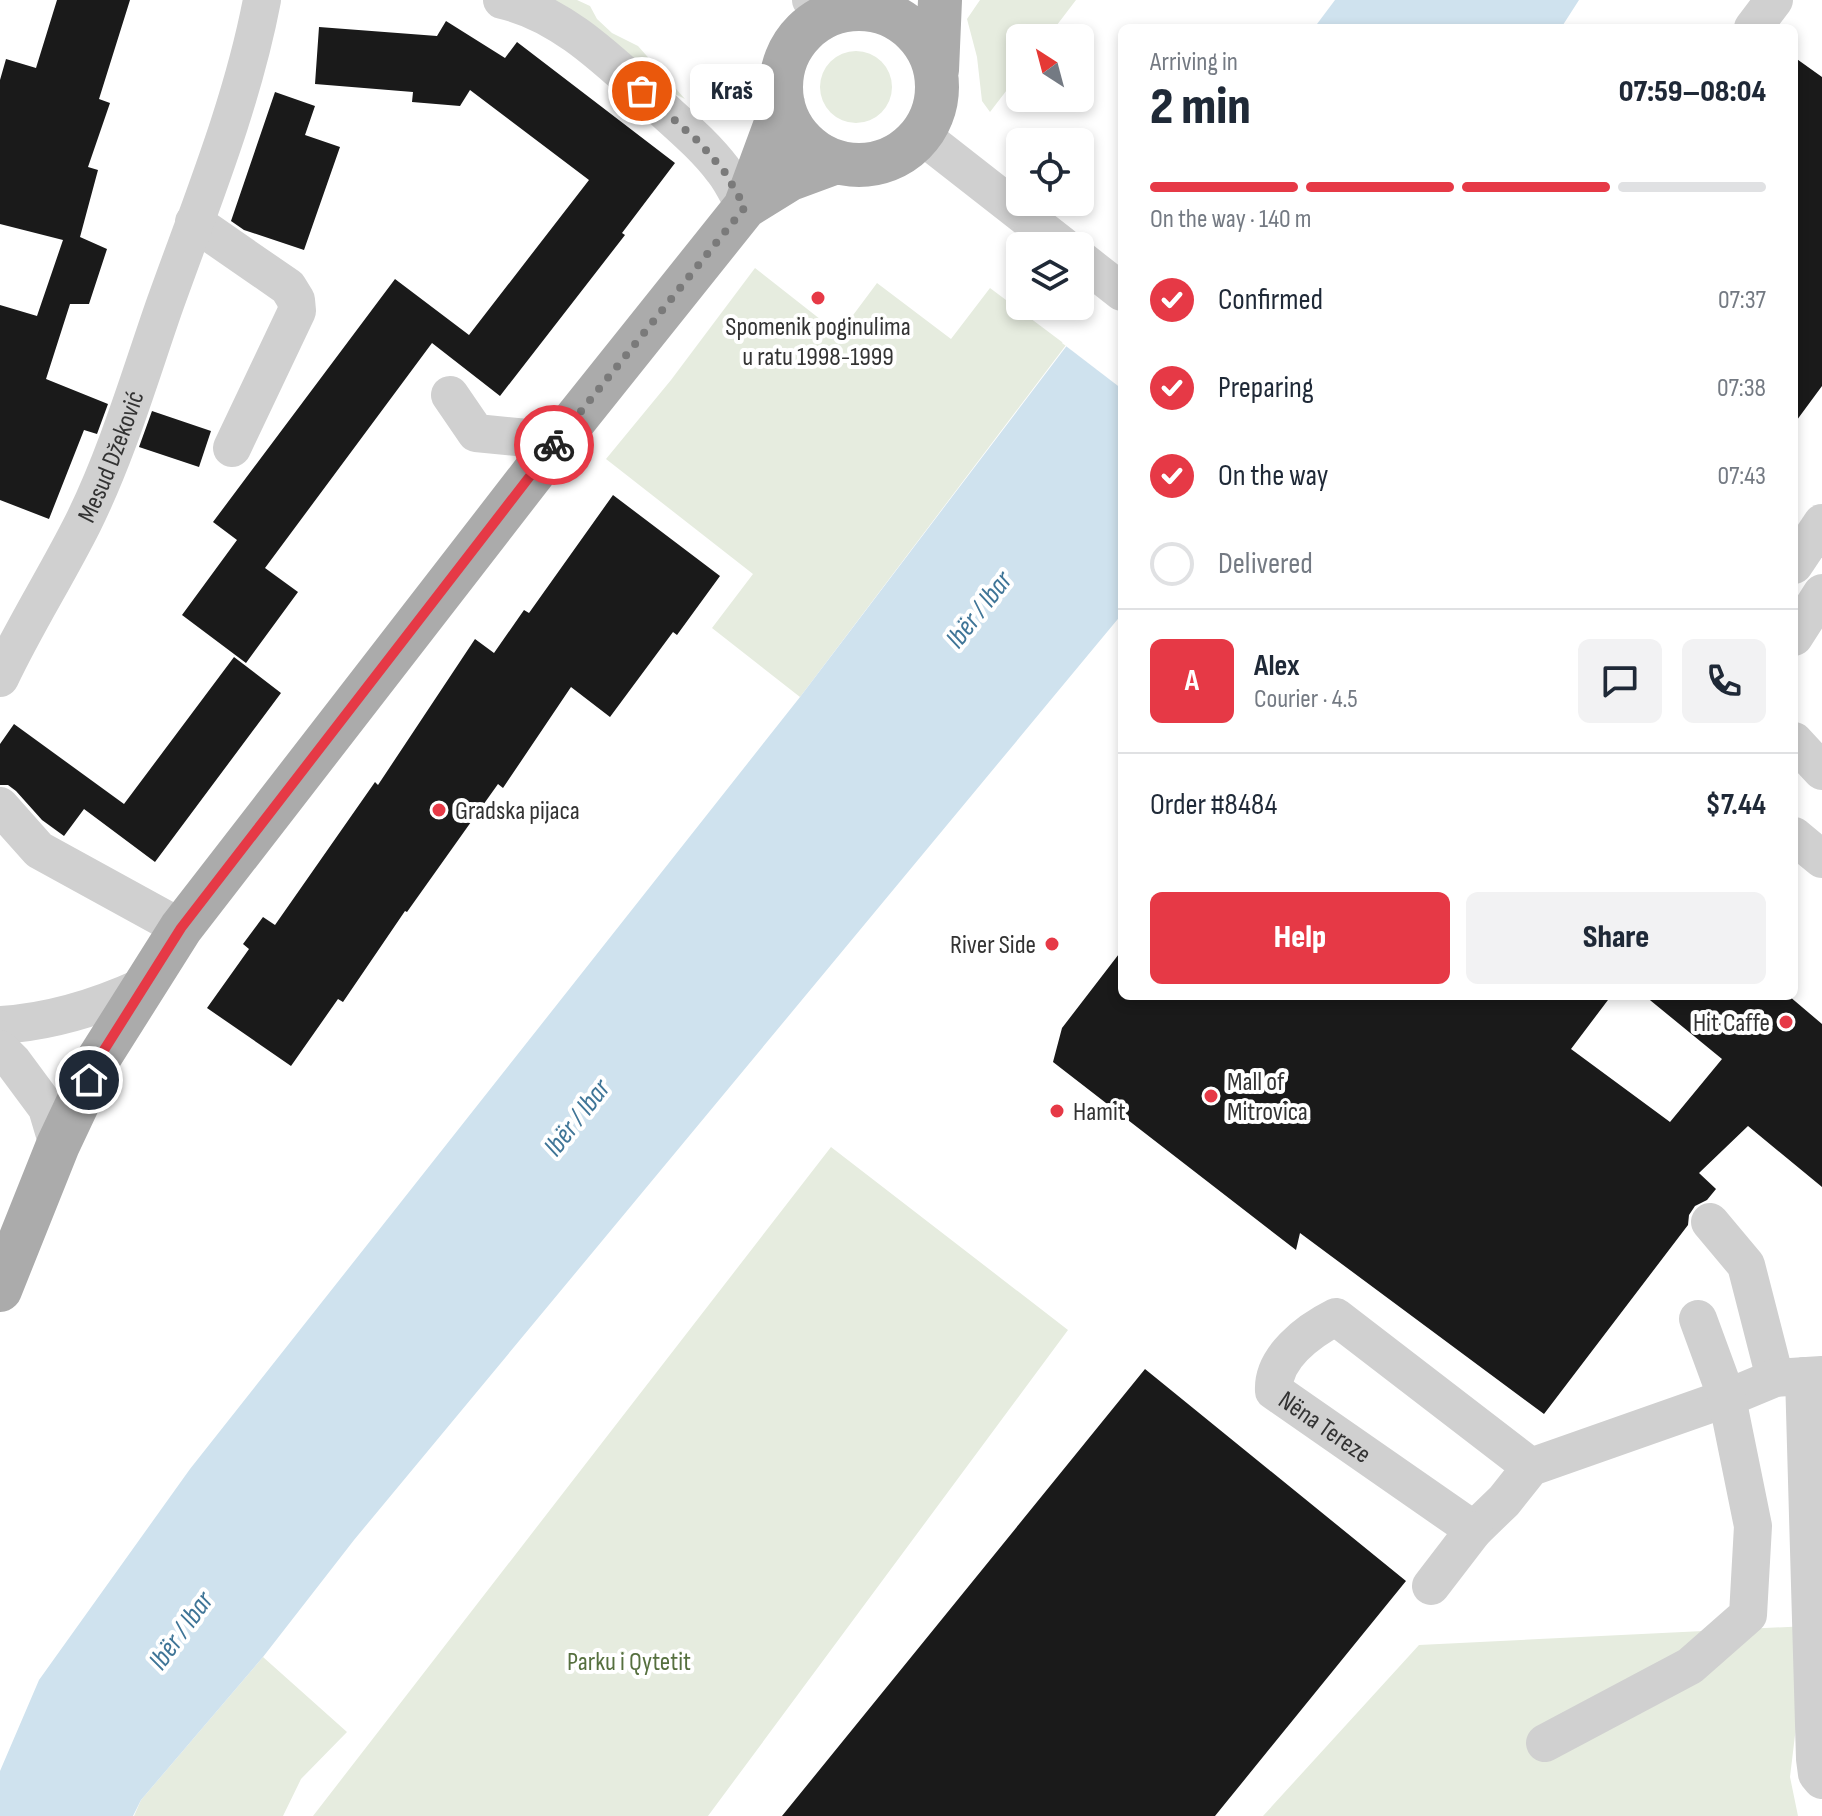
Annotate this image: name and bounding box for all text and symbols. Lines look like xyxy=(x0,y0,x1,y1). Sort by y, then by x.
north arrow xyxy=(1006,24,1094,112)
map controls xyxy=(1006,24,1094,320)
text: Arriving in xyxy=(1150,47,1238,78)
pin xyxy=(608,57,676,125)
callout: Kraš xyxy=(690,63,774,119)
icon: bag xyxy=(620,69,664,113)
text: 07:59–08:04 xyxy=(1619,74,1766,110)
text: Kraš xyxy=(711,76,753,107)
text: 2 min xyxy=(1150,76,1251,139)
button: locate xyxy=(1006,128,1094,216)
text: On the way · 140 m xyxy=(1150,204,1312,235)
button: layers xyxy=(1006,232,1094,320)
icon: check xyxy=(1150,278,1194,322)
text: Confirmed xyxy=(1218,282,1323,318)
text: 07:37 xyxy=(1718,285,1766,316)
marker: Spomenik poginulima u ratu 1998-1999 xyxy=(809,289,827,307)
place label: Spomenik poginulima u ratu 1998-1999 xyxy=(725,312,911,373)
icon: check xyxy=(1150,366,1194,410)
text: Preparing xyxy=(1218,370,1314,406)
text: 07:38 xyxy=(1717,373,1766,404)
street label: Mesud Džeković xyxy=(72,387,151,528)
courier xyxy=(514,405,594,485)
icon: bike xyxy=(532,423,576,467)
icon: check xyxy=(1150,454,1194,498)
text: On the way xyxy=(1218,458,1328,494)
text: 07:43 xyxy=(1717,461,1766,492)
text: Delivered xyxy=(1218,546,1313,582)
water label: Ibër / Ibar xyxy=(939,564,1020,655)
button: chat xyxy=(1578,639,1662,723)
button: phone xyxy=(1682,639,1766,723)
text: Alex xyxy=(1254,648,1300,684)
text: A xyxy=(1185,663,1199,699)
text: Courier · 4.5 xyxy=(1254,684,1358,715)
text: Order #8484 xyxy=(1150,787,1277,823)
text: $7.44 xyxy=(1705,787,1766,823)
place label: Gradska pijaca xyxy=(455,796,580,827)
marker: Gradska pijaca xyxy=(430,801,448,819)
button: Help xyxy=(1150,892,1450,984)
button: Share xyxy=(1466,892,1766,984)
place label: River Side xyxy=(950,930,1036,961)
marker: River Side xyxy=(1043,935,1061,953)
place label: Hit Caffe xyxy=(1693,1008,1770,1039)
marker: Hit Caffe xyxy=(1777,1013,1795,1031)
pin xyxy=(55,1046,123,1114)
icon: home xyxy=(67,1058,111,1102)
place label: Mall of Mitrovica xyxy=(1227,1067,1308,1128)
water label: Ibër / Ibar xyxy=(537,1072,618,1163)
marker: Mall of Mitrovica xyxy=(1202,1087,1220,1105)
place label: Hamit xyxy=(1073,1097,1126,1128)
marker: Hamit xyxy=(1048,1102,1066,1120)
street label: Nëna Tereze xyxy=(1272,1385,1376,1471)
water label: Ibër / Ibar xyxy=(142,1584,221,1676)
park label: Parku i Qytetit xyxy=(567,1647,691,1678)

